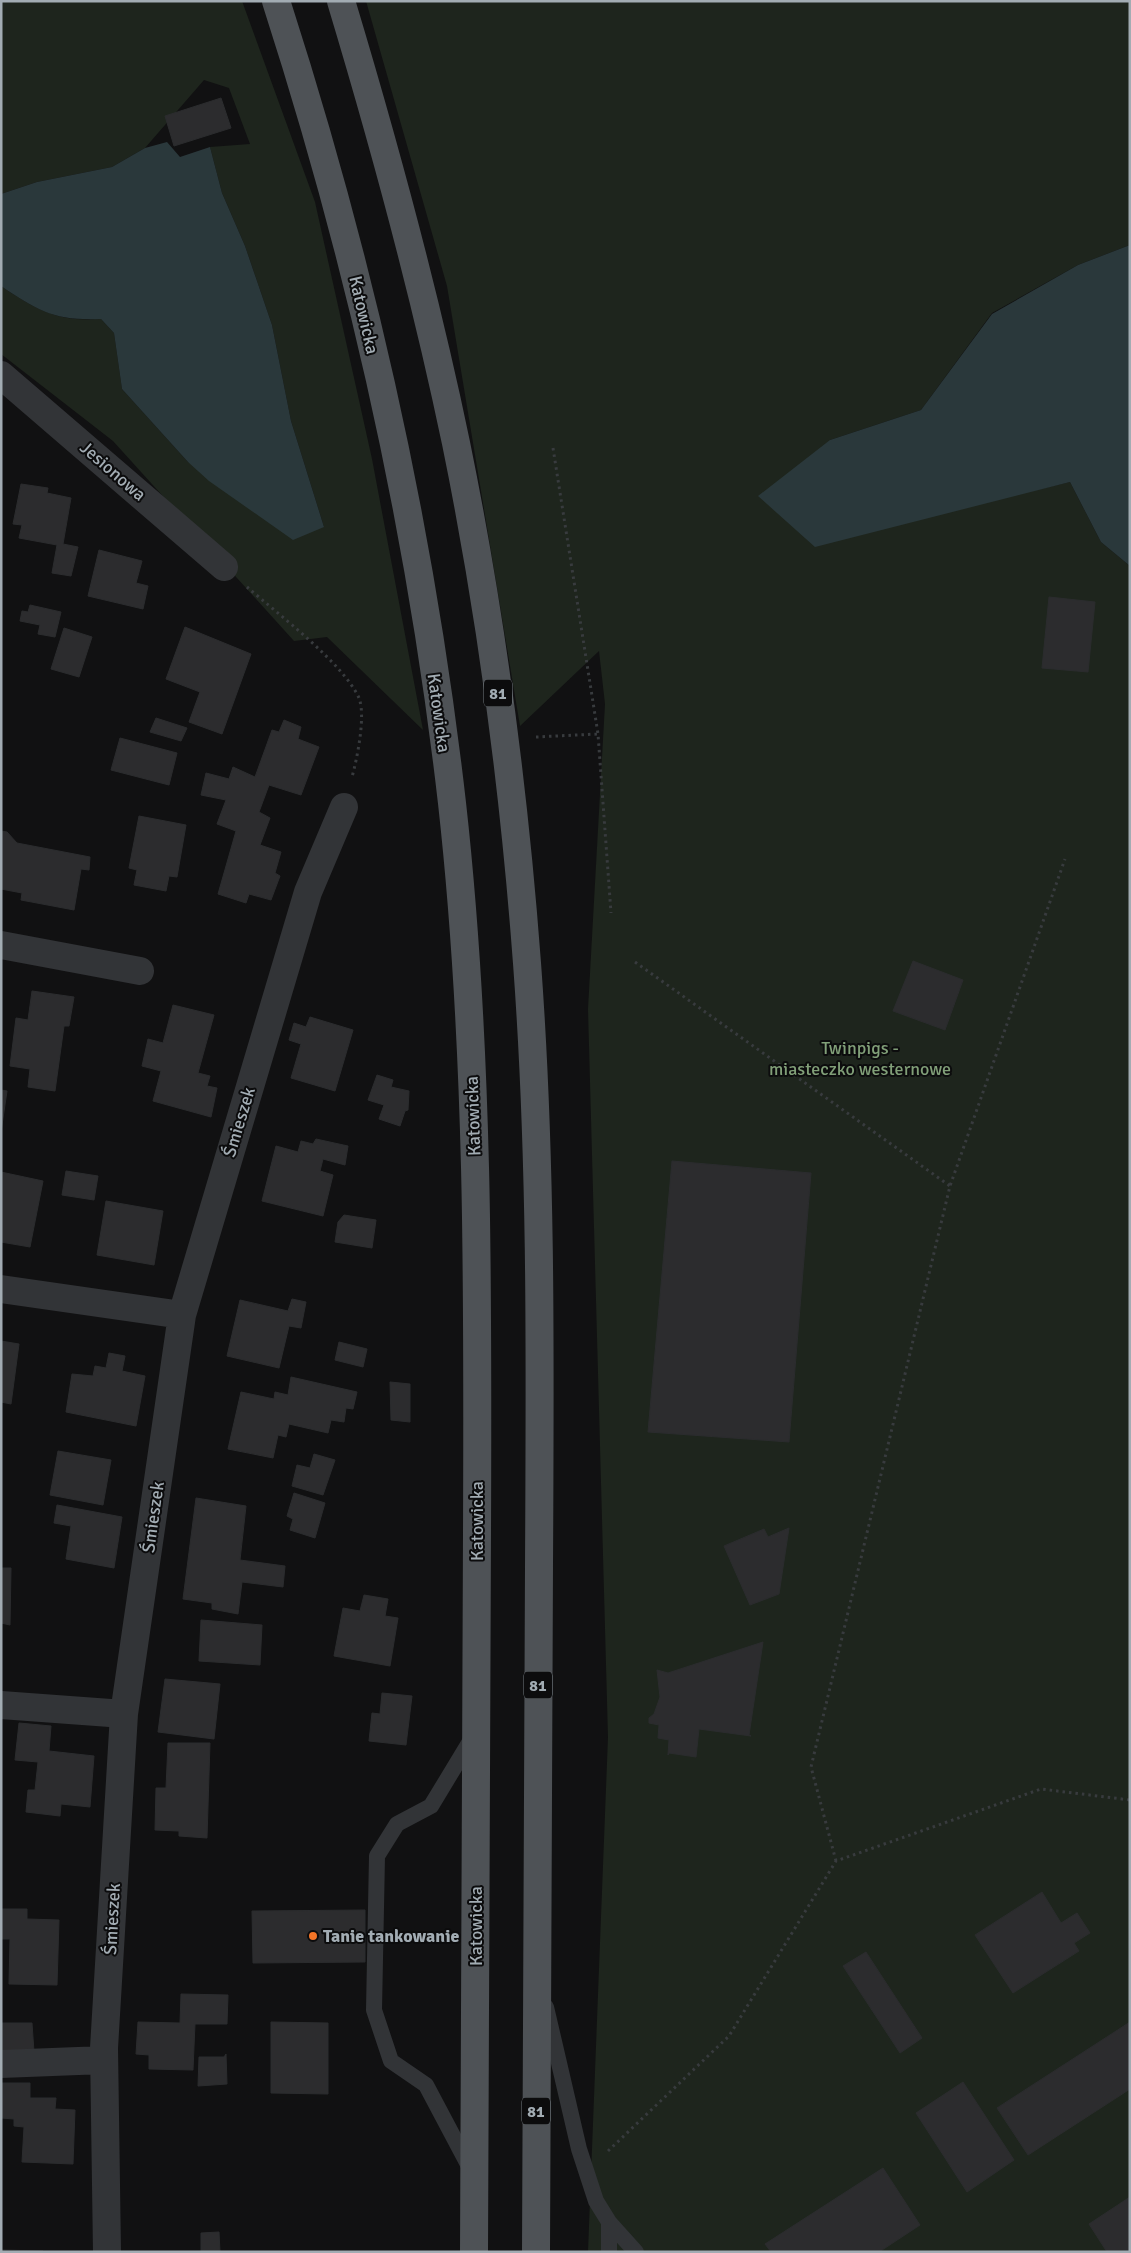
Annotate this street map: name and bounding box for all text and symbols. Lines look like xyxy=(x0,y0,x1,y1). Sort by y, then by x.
street label: Katowicka xyxy=(344,274,384,356)
street label: Jesionowa xyxy=(76,436,150,506)
street label: Katowicka xyxy=(423,672,455,754)
road number: 81 xyxy=(484,680,512,706)
park label: Twinpigs - miasteczko westernowe xyxy=(769,1037,951,1080)
street label: Katowicka xyxy=(461,1076,485,1156)
street label: Śmieszek xyxy=(218,1084,260,1160)
street label: Śmieszek xyxy=(137,1480,169,1554)
street label: Katowicka xyxy=(466,1481,488,1561)
road number: 81 xyxy=(524,1672,552,1698)
street label: Śmieszek xyxy=(99,1883,125,1955)
street label: Katowicka xyxy=(465,1886,487,1966)
place label: Tanie tankowanie xyxy=(323,1925,460,1947)
marker: Tanie tankowanie xyxy=(307,1930,319,1942)
road number: 81 xyxy=(522,2098,550,2124)

